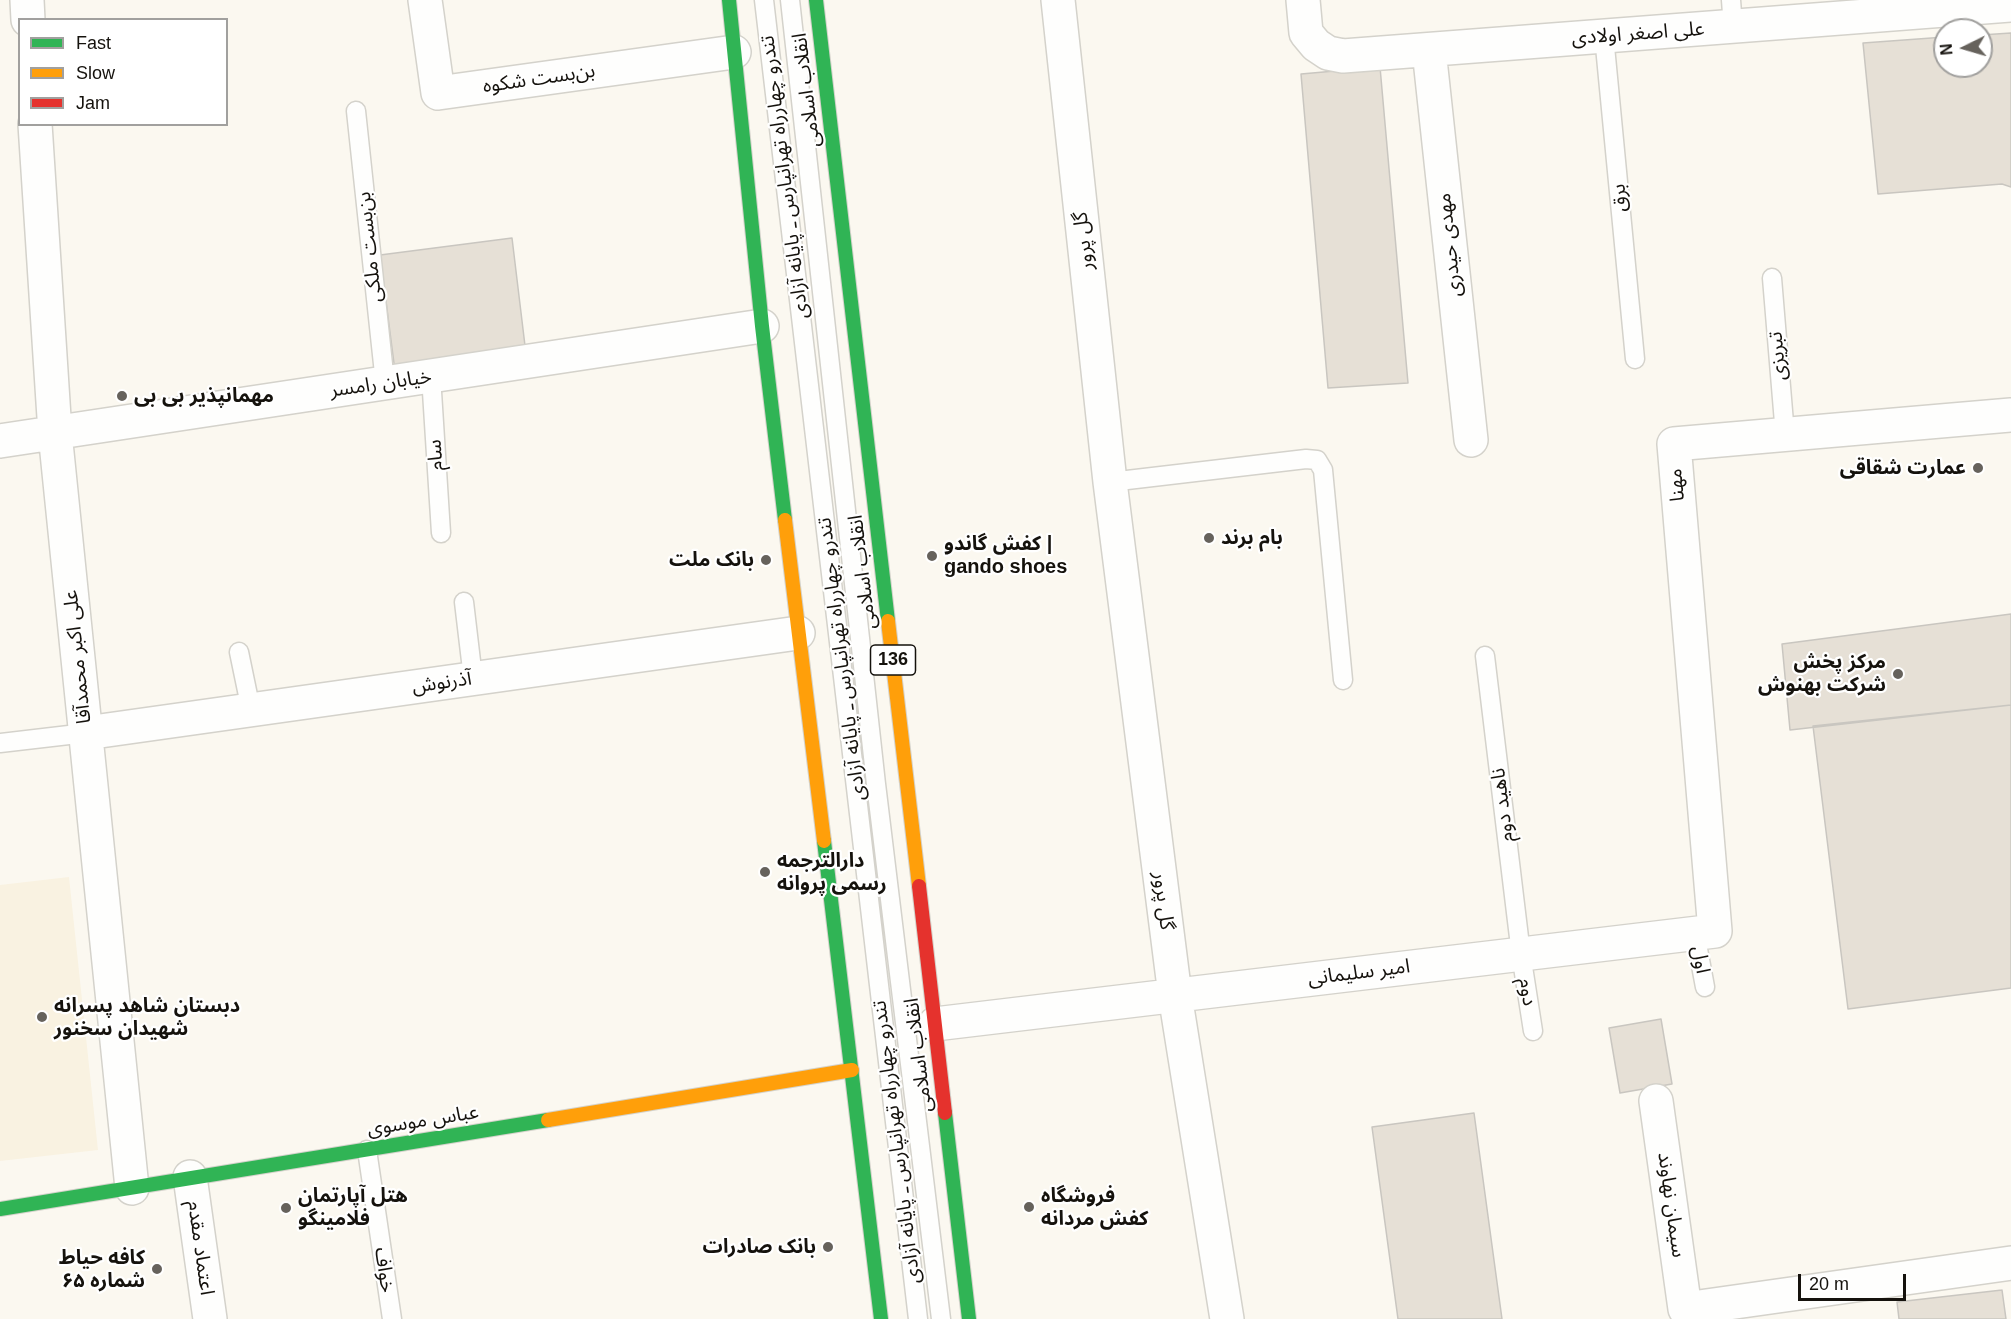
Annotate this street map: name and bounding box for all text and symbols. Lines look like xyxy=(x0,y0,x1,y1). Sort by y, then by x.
street label: علی اصغر اولادی xyxy=(1571,17,1705,51)
legend xyxy=(18,18,228,126)
north arrow xyxy=(1933,18,1993,78)
street label: انقلاب اسلامی xyxy=(788,31,826,149)
text: Fast xyxy=(76,33,111,53)
street label: تندرو چهارراه تهرانپارس ـ پایانه آزادی xyxy=(756,34,814,320)
text: N xyxy=(1938,43,1956,56)
street label: بن‌بست شکوه xyxy=(481,59,597,99)
text: Slow xyxy=(76,63,115,83)
text: Jam xyxy=(76,93,110,113)
street label: برق xyxy=(1607,183,1633,213)
street label: بن‌بست ملکی xyxy=(352,190,388,304)
street label: مهدی حیدری xyxy=(1433,192,1467,298)
street label: گل پرور xyxy=(1069,211,1099,271)
street label: تبریزی xyxy=(1764,330,1792,382)
street label: خیابان رامسر xyxy=(329,365,433,403)
place label: مهمانپذیر بی بی xyxy=(134,384,274,408)
marker: مهمانپذیر بی بی xyxy=(115,389,129,403)
street label: سام xyxy=(423,439,449,471)
place label: عمارت شقاقی xyxy=(1840,456,1966,480)
marker: عمارت شقاقی xyxy=(1971,461,1985,475)
street label: مهنا xyxy=(1664,467,1690,503)
street label: انقلاب اسلامی xyxy=(844,513,882,631)
street label: تندرو چهارراه تهرانپارس ـ پایانه آزادی xyxy=(813,516,871,802)
place label: بام برند xyxy=(1221,526,1283,550)
marker: بام برند xyxy=(1202,531,1216,545)
place label: کفش گاندو | gando shoes xyxy=(944,532,1067,579)
place label: بانک ملت xyxy=(669,548,754,572)
marker: کفش گاندو | gando shoes xyxy=(925,549,939,563)
marker: بانک ملت xyxy=(759,553,773,567)
street label: علی اکبر محمدآقا xyxy=(59,589,97,725)
road number: 136 xyxy=(870,645,916,675)
place label: مرکز پخش شرکت بهنوش xyxy=(1758,650,1886,697)
street label: آذرنوش xyxy=(411,667,473,699)
marker: مرکز پخش شرکت بهنوش xyxy=(1891,667,1905,681)
street label: ناهید دوم xyxy=(1487,767,1519,843)
place label: دارالترجمه رسمی پروانه xyxy=(777,849,887,896)
marker: دارالترجمه رسمی پروانه xyxy=(758,865,772,879)
street label: گل پرور xyxy=(1148,870,1178,932)
street label: اول xyxy=(1686,944,1714,976)
street label: امیر سلیمانی xyxy=(1307,955,1411,991)
street label: دوم xyxy=(1513,976,1541,1008)
place label: دبستان شاهد پسرانه شهیدان سخنور xyxy=(54,994,240,1041)
street label: انقلاب اسلامی xyxy=(900,996,938,1114)
street label: تندرو چهارراه تهرانپارس ـ پایانه آزادی xyxy=(868,999,926,1285)
marker: دبستان شاهد پسرانه شهیدان سخنور xyxy=(35,1010,49,1024)
street label: عباس موسوی xyxy=(365,1100,481,1142)
street label: سیمان نهاوند xyxy=(1652,1151,1690,1259)
place label: هتل آپارتمان فلامینگو xyxy=(298,1184,408,1231)
place label: فروشگاه کفش مردانه xyxy=(1041,1184,1148,1231)
street label: اعتماد مقدم xyxy=(181,1199,219,1297)
marker: فروشگاه کفش مردانه xyxy=(1022,1200,1036,1214)
marker: هتل آپارتمان فلامینگو xyxy=(279,1201,293,1215)
place label: بانک صادرات xyxy=(703,1235,816,1259)
marker: بانک صادرات xyxy=(821,1240,835,1254)
place label: کافه حياط شماره ۶۵ xyxy=(59,1246,145,1293)
street label: خواف xyxy=(369,1246,399,1294)
marker: کافه حياط شماره ۶۵ xyxy=(150,1262,164,1276)
scale bar xyxy=(1801,1262,1909,1300)
text: 20 m xyxy=(1809,1274,1849,1294)

